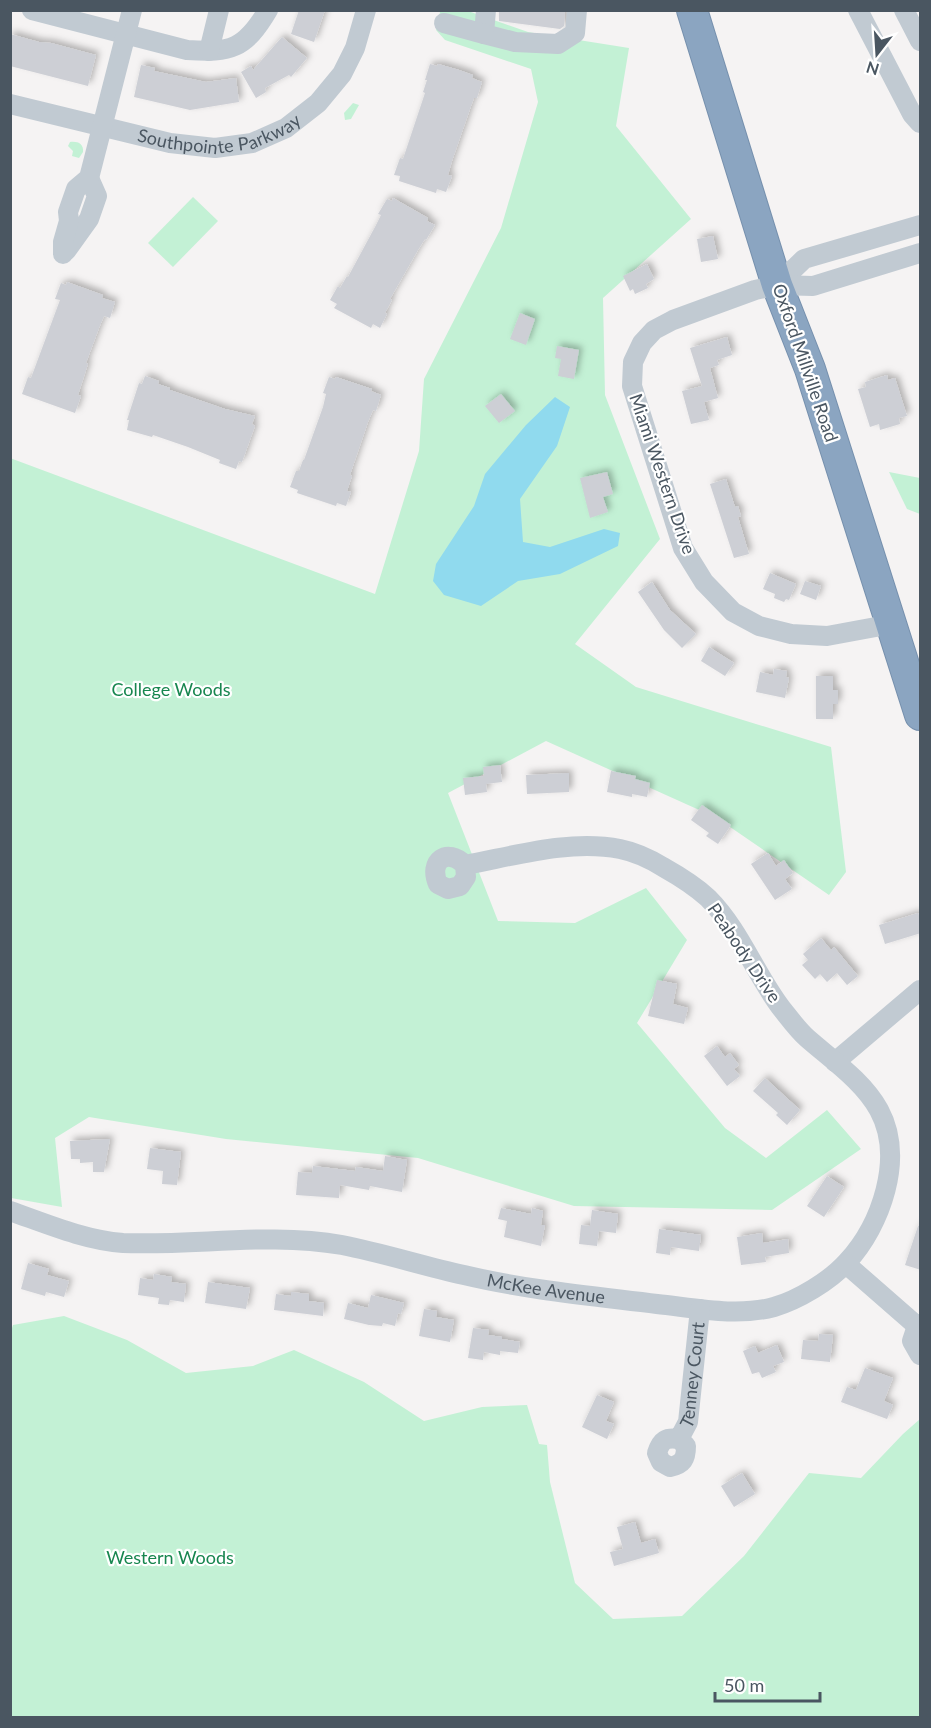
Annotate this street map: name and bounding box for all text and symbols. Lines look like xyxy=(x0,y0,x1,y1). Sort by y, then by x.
north arrow xyxy=(847,24,907,84)
text: N xyxy=(864,58,881,80)
street label: Southpointe Parkway xyxy=(135,108,305,158)
street label: Oxford Millville Road xyxy=(769,281,843,445)
street label: Miami Western Drive xyxy=(625,391,701,557)
park label: College Woods xyxy=(111,678,231,700)
street label: Peabody Drive xyxy=(703,898,786,1006)
street label: McKee Avenue xyxy=(485,1268,606,1308)
street label: Tenney Court xyxy=(675,1320,709,1432)
park label: Western Woods xyxy=(106,1546,234,1568)
scale bar xyxy=(715,1665,820,1703)
text: 50 m xyxy=(724,1674,764,1696)

